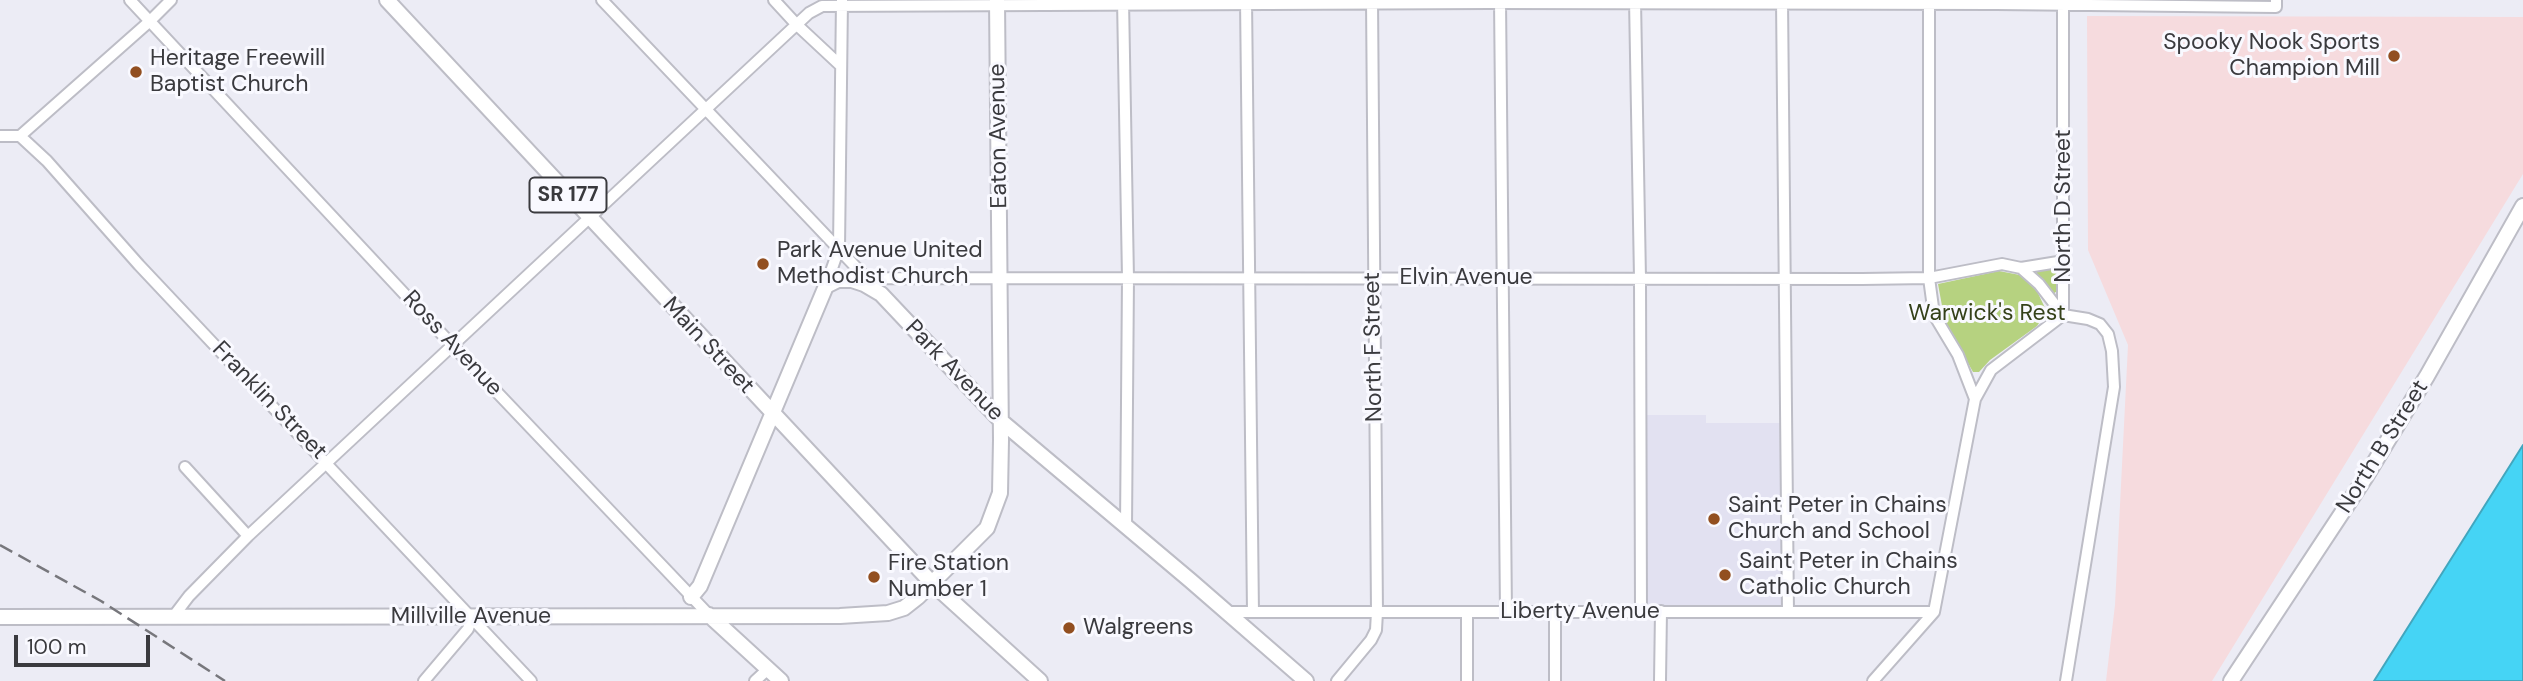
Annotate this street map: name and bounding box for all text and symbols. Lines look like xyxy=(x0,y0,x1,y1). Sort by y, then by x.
place label: Spooky Nook Sports Champion Mill xyxy=(2163,29,2380,83)
place label: Heritage Freewill Baptist Church xyxy=(150,45,325,99)
marker: Spooky Nook Sports Champion Mill xyxy=(2386,48,2402,64)
street label: Eaton Avenue xyxy=(984,63,1014,209)
marker: Heritage Freewill Baptist Church xyxy=(128,64,144,80)
street label: North D Street xyxy=(2050,129,2078,283)
road number: SR 177 xyxy=(530,178,606,212)
place label: Park Avenue United Methodist Church xyxy=(777,237,983,291)
marker: Park Avenue United Methodist Church xyxy=(755,256,771,272)
street label: Elvin Avenue xyxy=(1399,264,1533,292)
street label: North F Street xyxy=(1359,272,1389,422)
street label: Ross Avenue xyxy=(396,286,508,402)
street label: Main Street xyxy=(656,292,760,400)
park label: Warwick's Rest xyxy=(1908,300,2066,328)
street label: Park Avenue xyxy=(899,315,1009,427)
street label: Franklin Street xyxy=(206,336,332,466)
street label: North B Street xyxy=(2331,375,2435,519)
place label: Saint Peter in Chains Church and School xyxy=(1728,492,1947,546)
marker: Saint Peter in Chains Church and School xyxy=(1706,511,1722,527)
place label: Saint Peter in Chains Catholic Church xyxy=(1739,548,1958,602)
place label: Fire Station Number 1 xyxy=(888,550,1009,604)
marker: Saint Peter in Chains Catholic Church xyxy=(1717,567,1733,583)
marker: Fire Station Number 1 xyxy=(866,569,882,585)
street label: Liberty Avenue xyxy=(1500,598,1660,626)
street label: Millville Avenue xyxy=(391,603,551,631)
place label: Walgreens xyxy=(1083,614,1194,642)
marker: Walgreens xyxy=(1061,620,1077,636)
scale bar xyxy=(18,622,154,666)
text: 100 m xyxy=(27,633,87,661)

